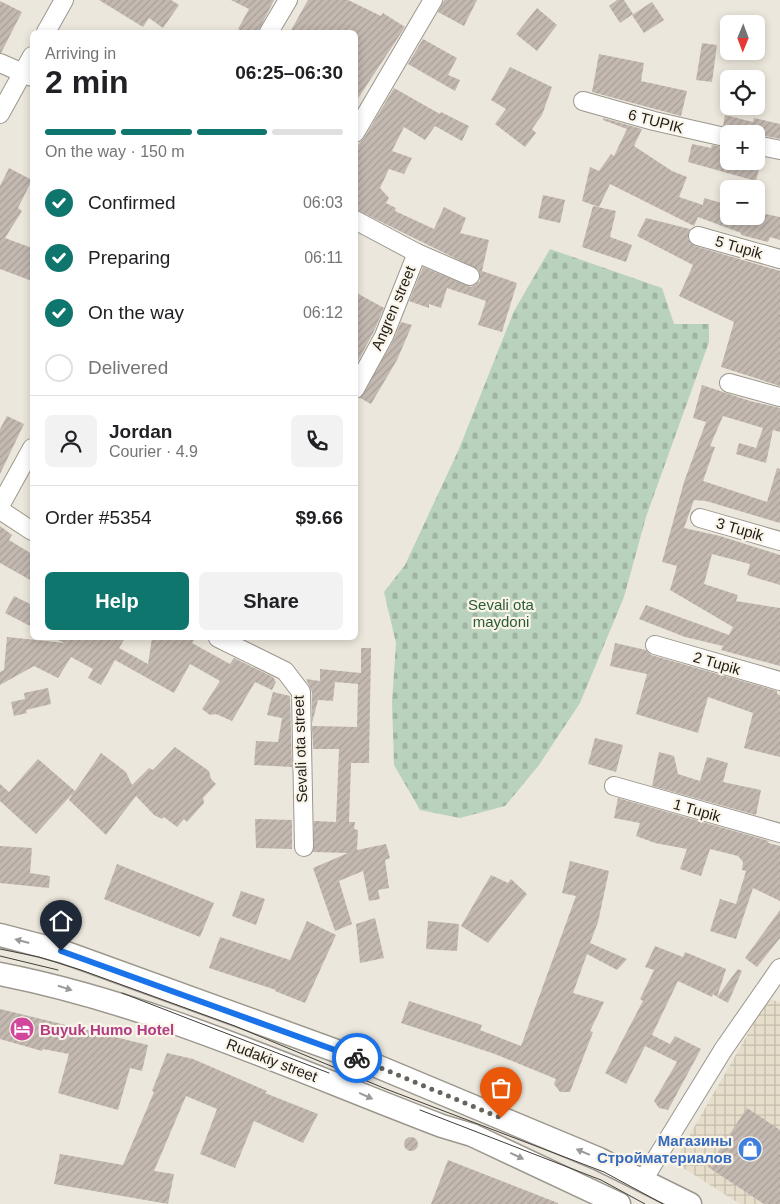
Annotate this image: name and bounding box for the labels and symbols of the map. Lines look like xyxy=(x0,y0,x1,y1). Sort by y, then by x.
north arrow xyxy=(720,15,765,60)
street label: 6 TUPIK xyxy=(627,105,685,137)
street label: 5 Tupik xyxy=(713,232,765,262)
street label: Angren street xyxy=(368,262,419,353)
street label: 3 Tupik xyxy=(714,514,766,544)
park label: Sevali ota maydoni xyxy=(468,596,535,630)
street label: 2 Tupik xyxy=(691,648,743,678)
street label: Sevali ota street xyxy=(290,694,310,803)
street label: 1 Tupik xyxy=(671,795,723,825)
pin xyxy=(40,900,82,951)
one-way arrow xyxy=(14,936,29,944)
one-way arrow xyxy=(57,985,72,993)
hotel icon: Buyuk Humo Hotel xyxy=(9,1016,35,1042)
place label: Buyuk Humo Hotel xyxy=(40,1021,174,1038)
courier xyxy=(332,1033,382,1083)
street label: Rudakiy street xyxy=(224,1035,321,1085)
pin xyxy=(480,1067,522,1118)
one-way arrow xyxy=(359,1093,373,1101)
place label: Магазины Стройматериалов xyxy=(597,1132,732,1166)
shop icon: Магазины Стройматериалов xyxy=(737,1136,763,1162)
one-way arrow xyxy=(576,1148,590,1156)
one-way arrow xyxy=(510,1152,524,1160)

